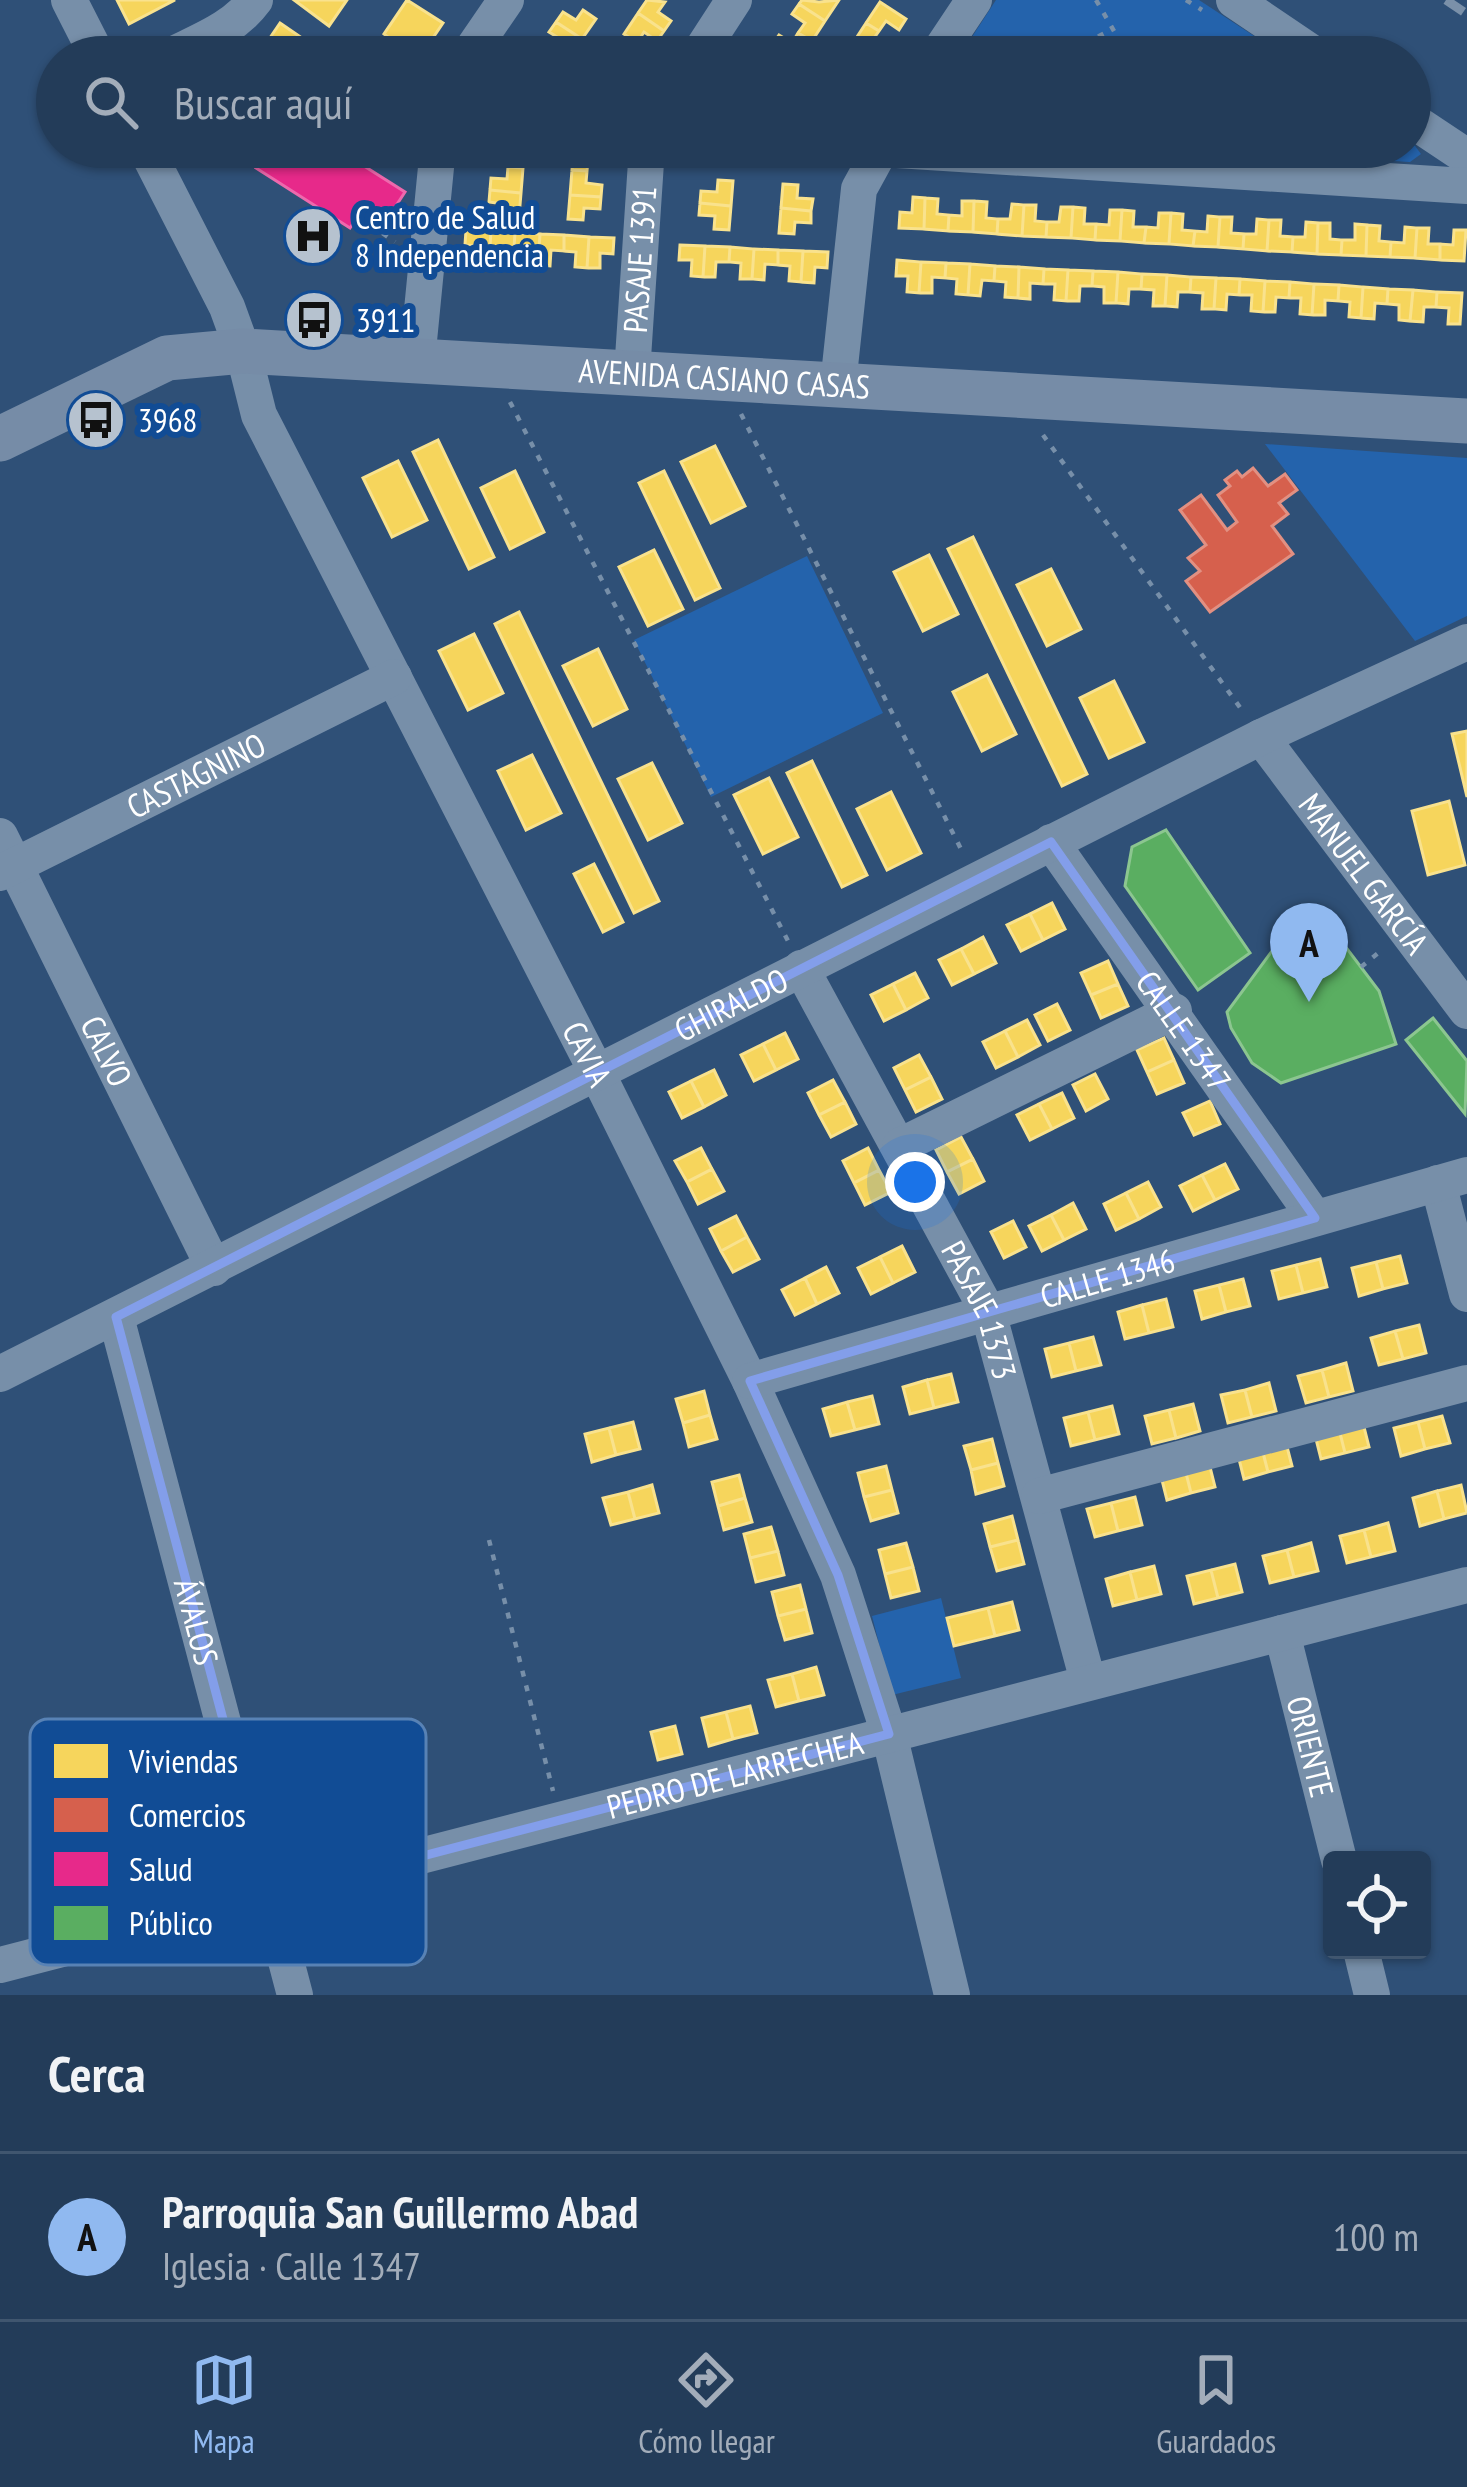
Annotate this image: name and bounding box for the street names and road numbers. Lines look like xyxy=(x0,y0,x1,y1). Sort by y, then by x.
street label: PASAJE 1391 xyxy=(613,184,665,334)
street label: AVENIDA CASIANO CASAS xyxy=(578,348,871,408)
street label: CASTAGNINO xyxy=(119,722,272,828)
street label: MANUEL GARCÍA xyxy=(1291,786,1437,962)
street label: GHIRALDO xyxy=(667,958,795,1051)
street label: CALLE 1347 xyxy=(1127,962,1241,1100)
street label: CALVO xyxy=(71,1008,143,1093)
street label: CAVIA xyxy=(553,1014,622,1094)
street label: PASAJE 1373 xyxy=(932,1233,1027,1384)
street label: CALLE 1346 xyxy=(1035,1238,1180,1318)
street label: ÁVALOS xyxy=(165,1573,229,1669)
street label: ORIENTE xyxy=(1278,1691,1344,1801)
street label: PEDRO DE LARRECHEA xyxy=(602,1720,868,1828)

